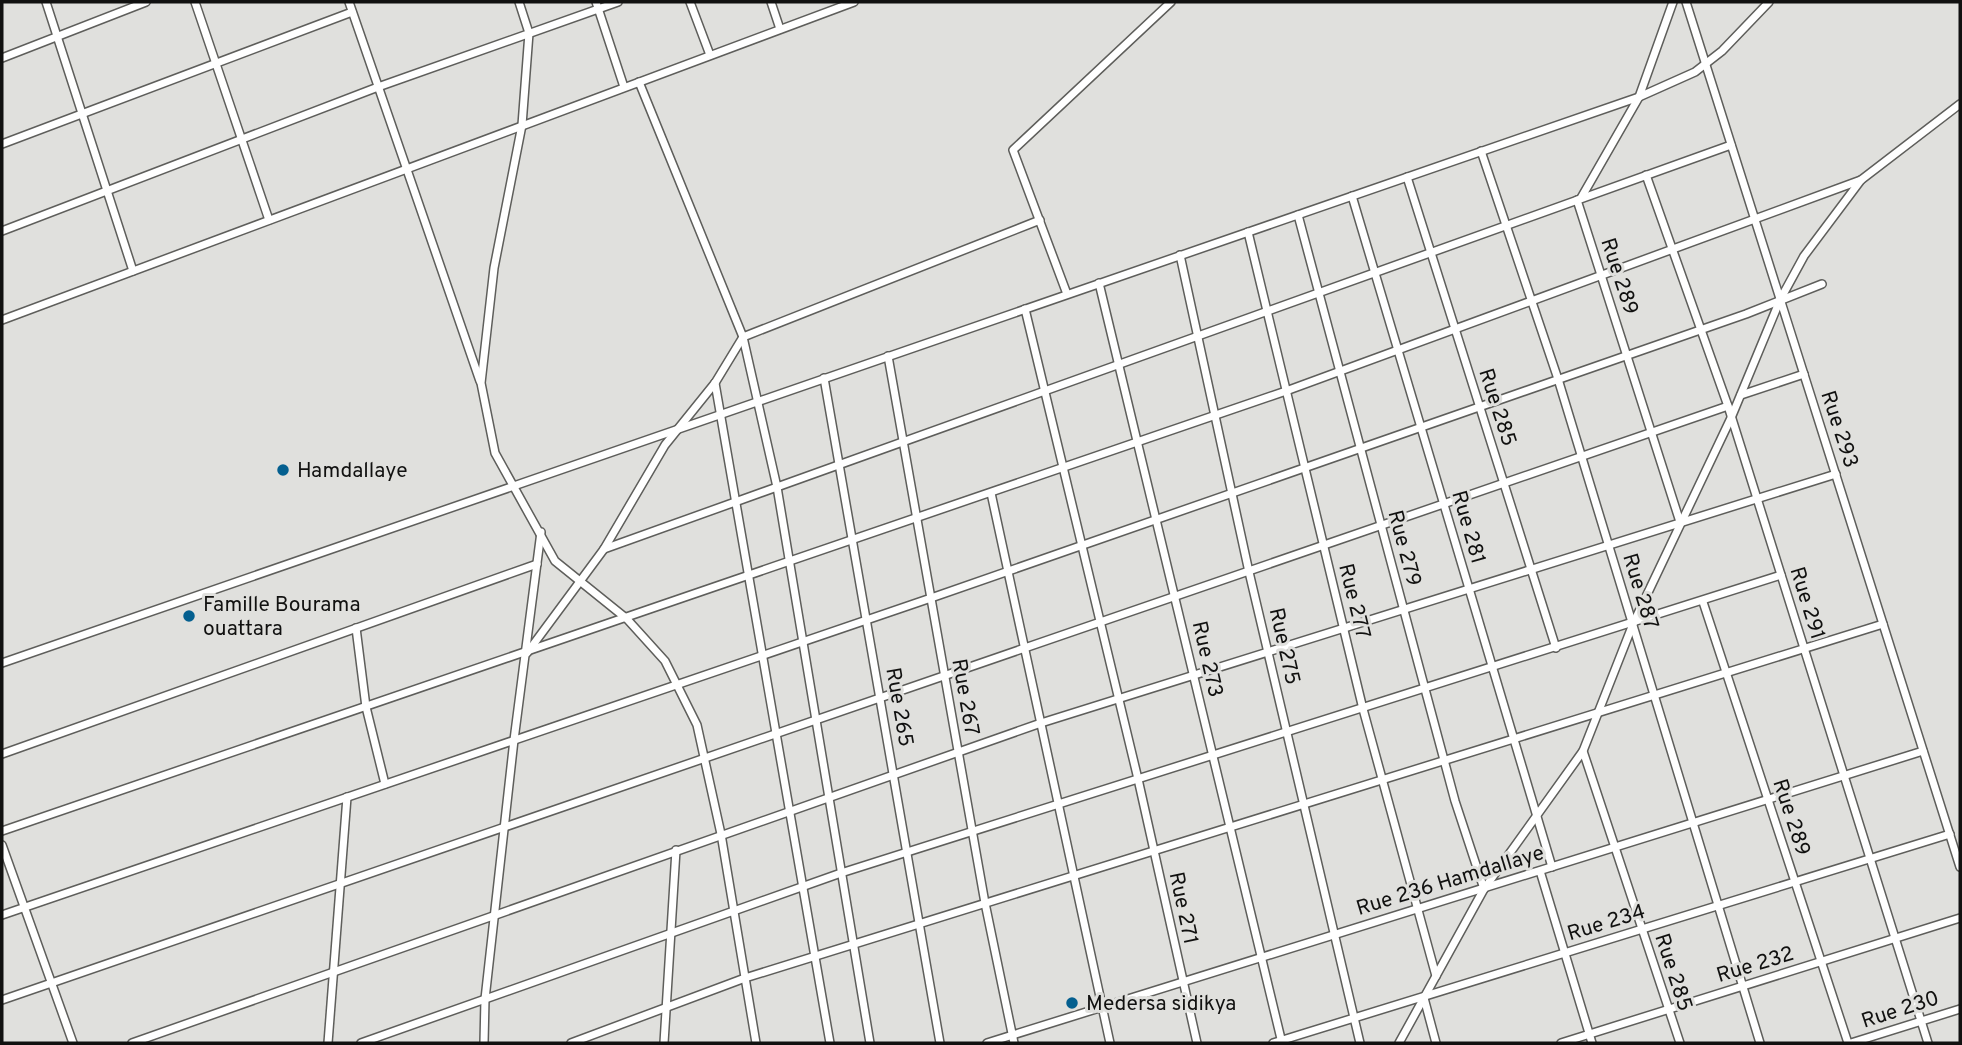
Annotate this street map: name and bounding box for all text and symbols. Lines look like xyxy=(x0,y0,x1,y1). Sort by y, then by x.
street label: Rue 289 xyxy=(1593,235,1644,318)
street label: Rue 285 xyxy=(1471,365,1522,450)
street label: Rue 293 xyxy=(1813,387,1864,472)
place label: Hamdallaye xyxy=(297,458,408,485)
marker: Hamdallaye xyxy=(275,462,291,478)
street label: Rue 281 xyxy=(1444,488,1491,567)
street label: Rue 279 xyxy=(1380,507,1427,589)
street label: Rue 287 xyxy=(1615,550,1664,633)
street label: Rue 277 xyxy=(1331,561,1376,642)
street label: Rue 291 xyxy=(1783,564,1830,643)
place label: Famille Bourama ouattara xyxy=(203,592,360,643)
street label: Rue 275 xyxy=(1262,605,1305,687)
marker: Famille Bourama ouattara xyxy=(181,608,197,624)
street label: Rue 273 xyxy=(1185,619,1228,700)
street label: Rue 267 xyxy=(944,657,985,738)
street label: Rue 265 xyxy=(878,666,919,749)
street label: Rue 289 xyxy=(1765,776,1816,859)
street label: Rue 236 Hamdallaye xyxy=(1353,840,1548,923)
street label: Rue 271 xyxy=(1162,870,1203,947)
street label: Rue 234 xyxy=(1564,899,1649,948)
street label: Rue 285 xyxy=(1647,930,1698,1015)
street label: Rue 232 xyxy=(1713,941,1797,990)
street label: Rue 230 xyxy=(1858,985,1943,1036)
place label: Medersa sidikya xyxy=(1086,991,1236,1018)
marker: Medersa sidikya xyxy=(1064,995,1080,1011)

